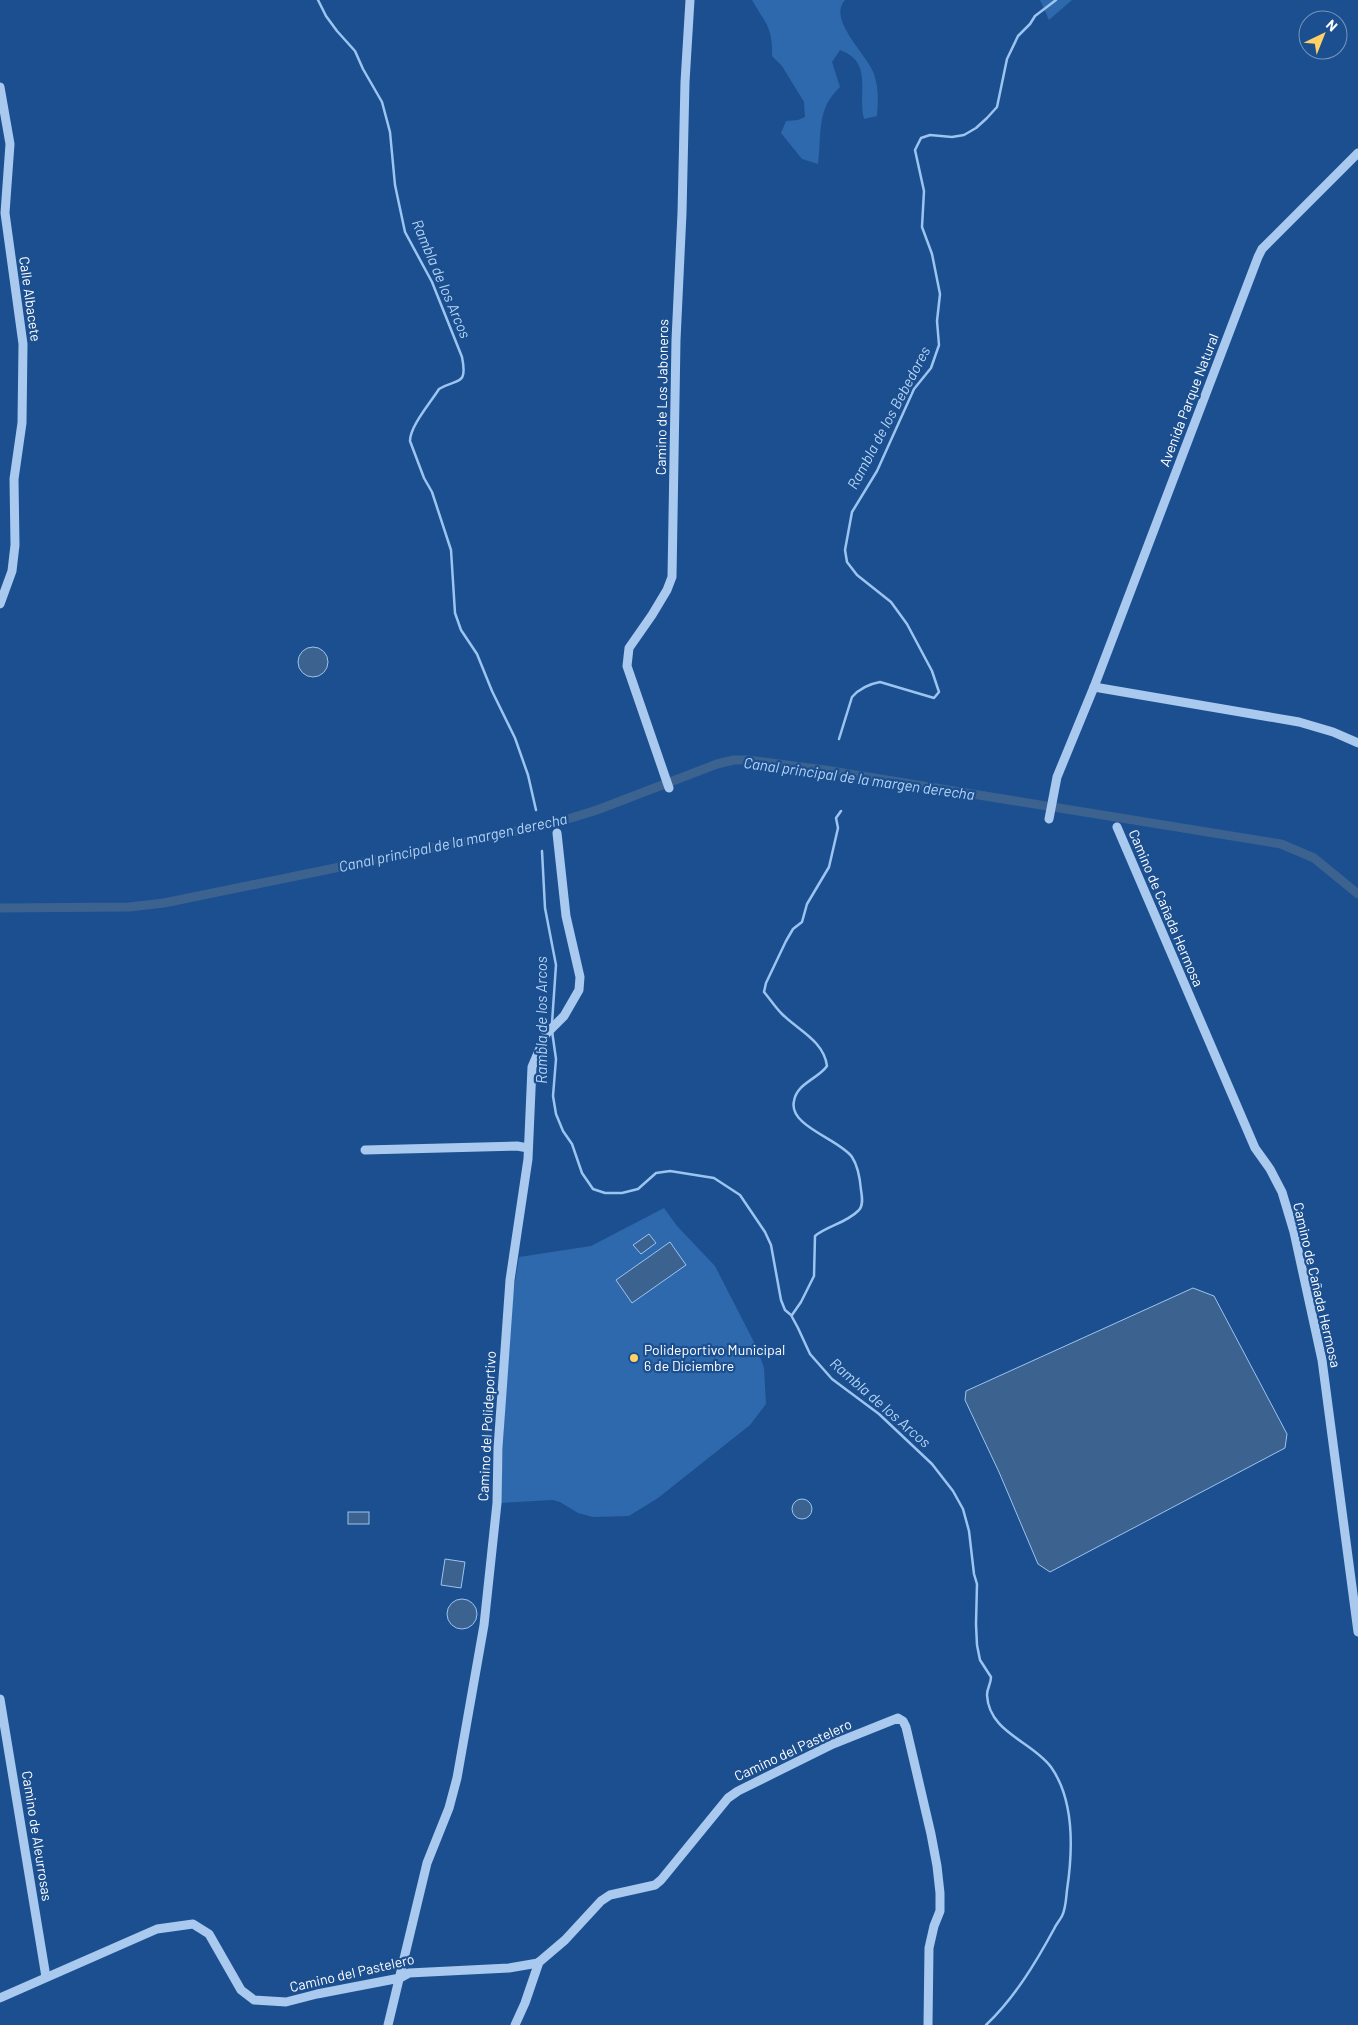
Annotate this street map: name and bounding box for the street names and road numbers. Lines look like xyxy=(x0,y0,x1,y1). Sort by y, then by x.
street label: Calle Albacete xyxy=(16,255,45,343)
street label: Camino de Los Jaboneros xyxy=(652,318,671,475)
street label: Avenida Parque Natural xyxy=(1155,331,1222,469)
street label: Camino de Cañada Hermosa xyxy=(1126,827,1207,989)
street label: Camino de Cañada Hermosa xyxy=(1290,1201,1345,1369)
street label: Camino del Polideportivo xyxy=(474,1350,499,1502)
street label: Camino del Pastelero xyxy=(731,1715,854,1784)
street label: Camino de Aleurrosas xyxy=(19,1770,56,1902)
street label: Camino del Pastelero xyxy=(288,1950,416,1995)

